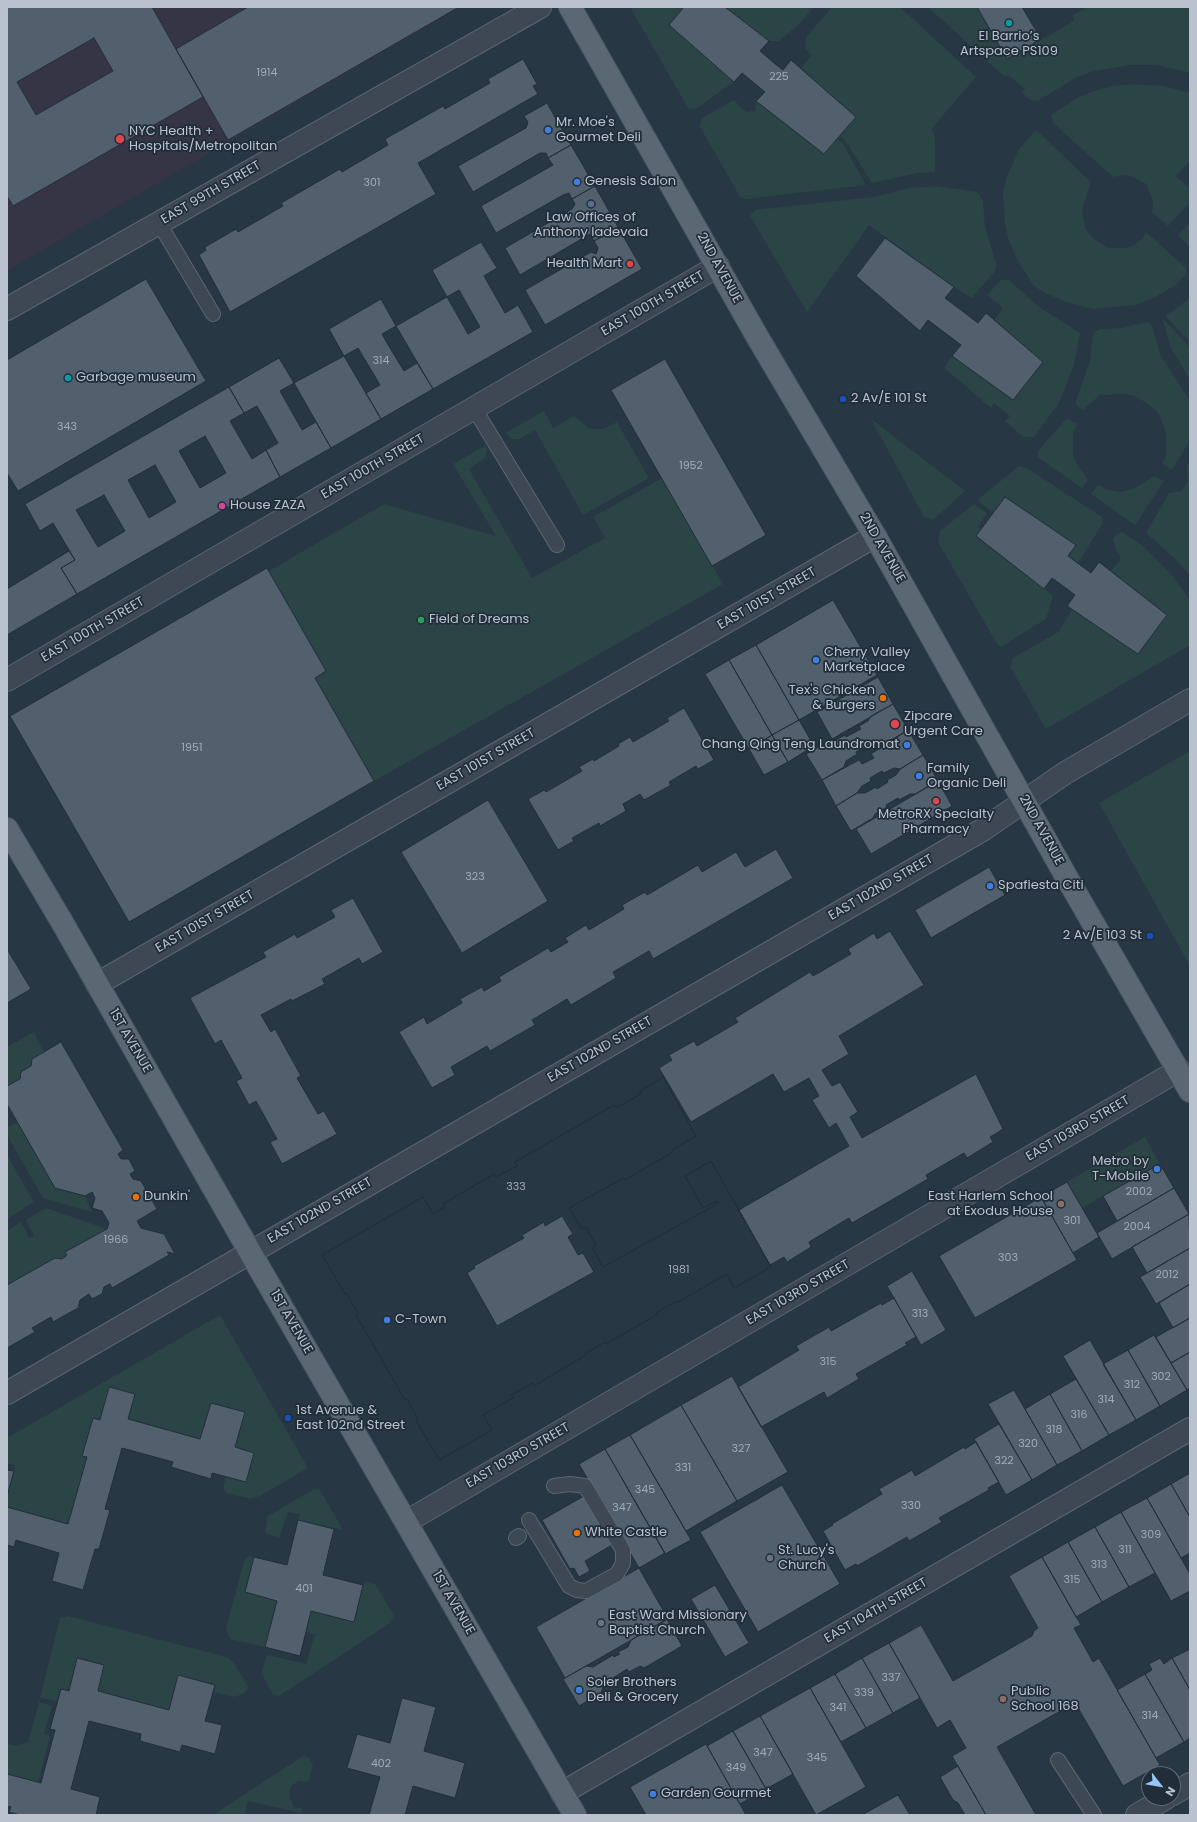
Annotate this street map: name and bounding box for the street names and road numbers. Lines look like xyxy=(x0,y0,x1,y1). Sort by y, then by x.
street label: EAST 99TH STREET xyxy=(158,158,264,228)
street label: 2ND AVENUE xyxy=(693,230,745,306)
street label: EAST 100TH STREET xyxy=(599,268,707,340)
street label: EAST 100TH STREET xyxy=(319,431,427,503)
street label: 2ND AVENUE xyxy=(856,510,908,586)
street label: EAST 101ST STREET xyxy=(715,564,819,634)
street label: EAST 100TH STREET xyxy=(39,594,147,666)
street label: EAST 101ST STREET xyxy=(434,725,538,795)
street label: 2ND AVENUE xyxy=(1015,792,1067,868)
street label: EAST 102ND STREET xyxy=(826,852,936,924)
street label: EAST 101ST STREET xyxy=(153,887,257,957)
street label: 1ST AVENUE xyxy=(105,1006,155,1076)
street label: EAST 102ND STREET xyxy=(545,1014,655,1086)
street label: EAST 103RD STREET xyxy=(1023,1093,1133,1165)
street label: EAST 102ND STREET xyxy=(265,1175,375,1247)
street label: EAST 103RD STREET xyxy=(743,1257,853,1329)
street label: 1ST AVENUE xyxy=(266,1287,316,1357)
street label: EAST 103RD STREET xyxy=(463,1420,573,1492)
street label: 1ST AVENUE xyxy=(428,1568,478,1638)
street label: EAST 104TH STREET xyxy=(822,1575,930,1647)

